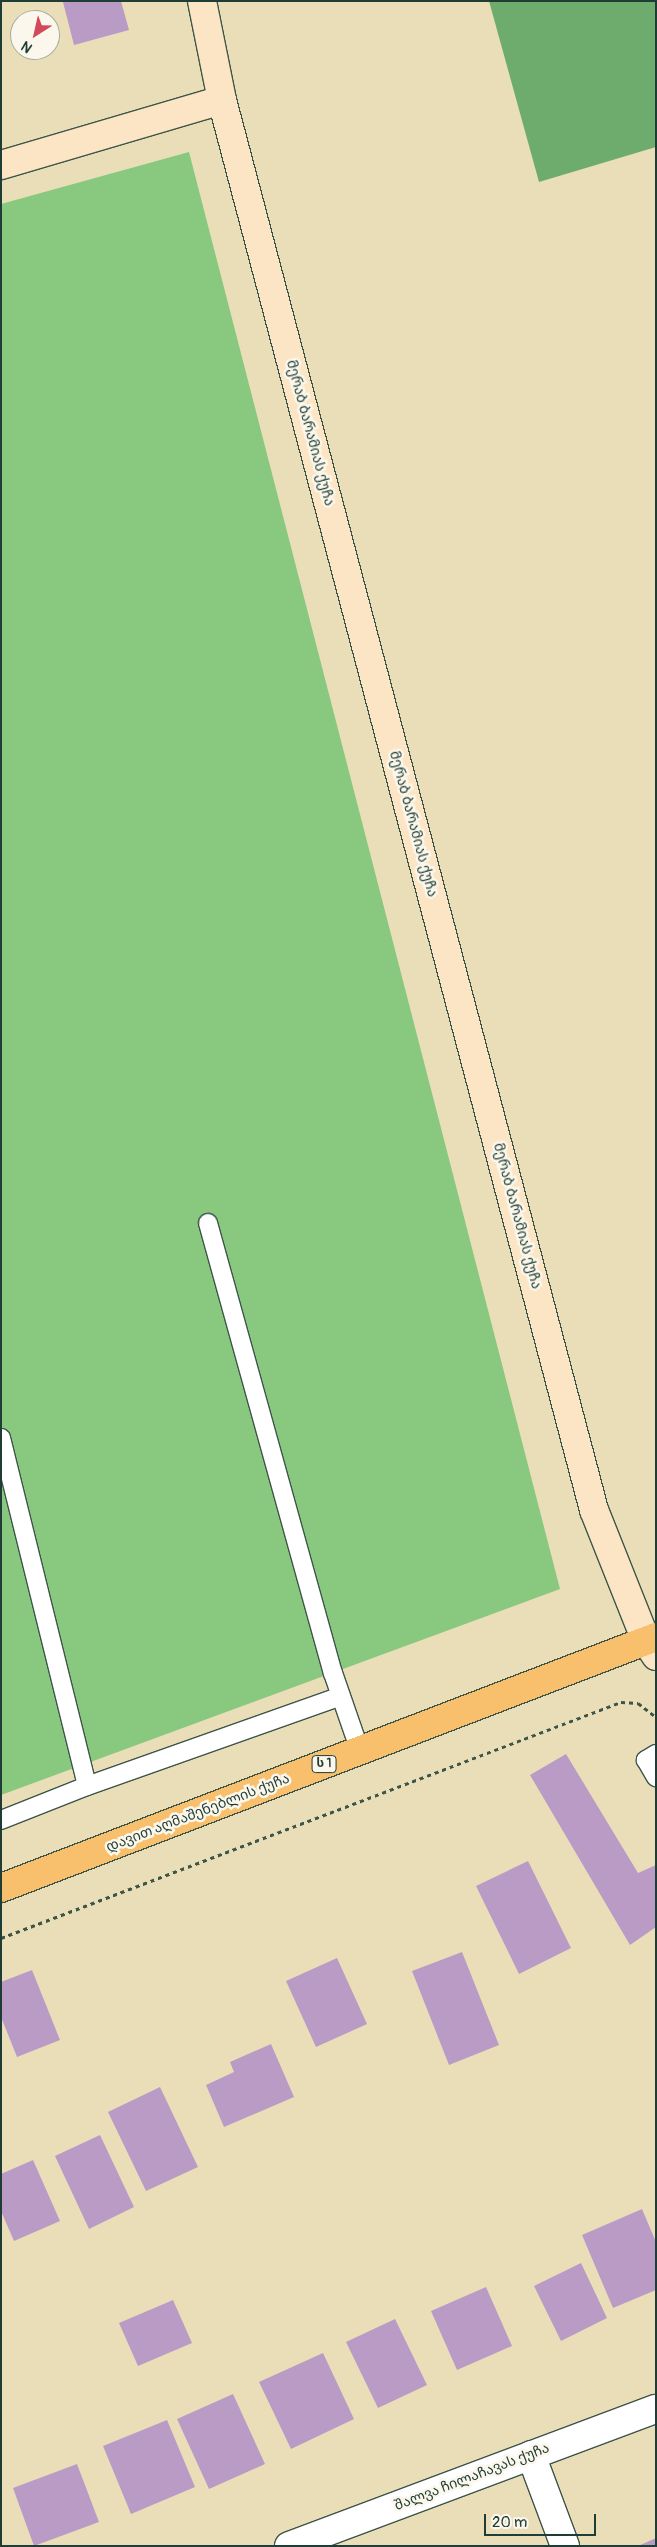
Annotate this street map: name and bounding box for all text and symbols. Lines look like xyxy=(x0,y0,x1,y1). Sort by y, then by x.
north arrow xyxy=(10,10,60,60)
text: N xyxy=(18,37,35,57)
street label: მერაბ ბარამიას ქუჩა xyxy=(282,358,338,508)
street label: მერაბ ბარამიას ქუჩა xyxy=(385,749,441,899)
street label: მერაბ ბარამიას ქუჩა xyxy=(489,1141,545,1291)
road number: ს 1 xyxy=(312,1755,336,1774)
street label: დავით აღმაშენებლის ქუჩა xyxy=(104,1770,292,1856)
street label: შალვა ჩილაჩავას ქუჩა xyxy=(392,2440,552,2514)
scale bar xyxy=(487,2504,600,2536)
text: 20 m xyxy=(492,2513,527,2532)

